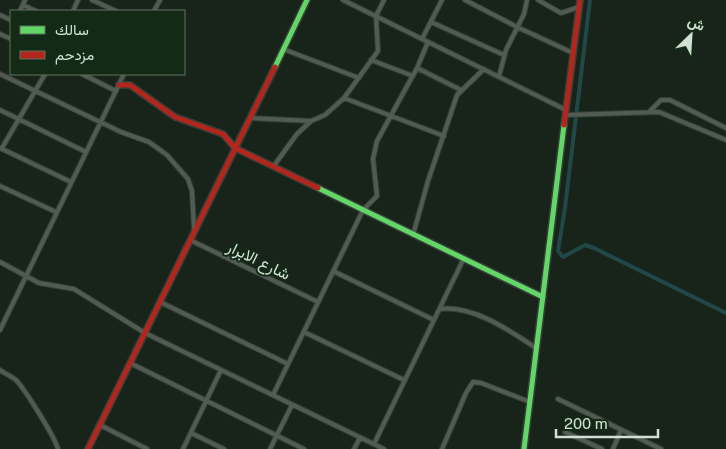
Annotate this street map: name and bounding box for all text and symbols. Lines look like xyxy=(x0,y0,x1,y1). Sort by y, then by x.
legend xyxy=(10,10,185,75)
north arrow xyxy=(666,10,716,60)
text: ش xyxy=(685,12,708,35)
text: سالك xyxy=(55,21,89,38)
text: مزدحم xyxy=(55,46,94,65)
street label: شارع الابرار xyxy=(222,237,293,286)
scale bar xyxy=(556,406,658,438)
text: 200 m xyxy=(564,415,608,432)

